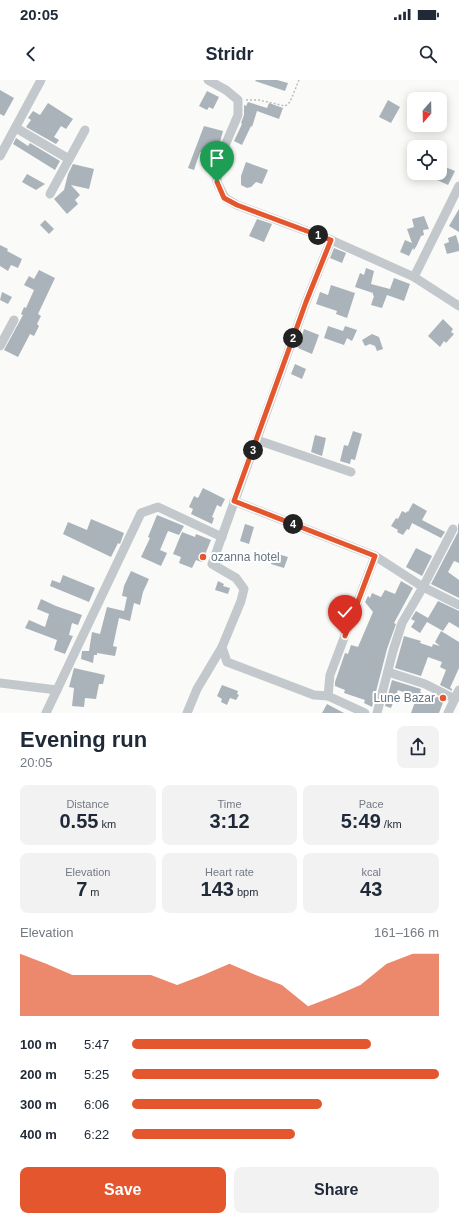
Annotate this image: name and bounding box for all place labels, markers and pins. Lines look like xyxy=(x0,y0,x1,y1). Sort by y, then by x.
pin xyxy=(200,141,234,182)
pin: 1 xyxy=(308,225,328,245)
pin: 2 xyxy=(283,328,303,348)
pin: 3 xyxy=(243,440,263,460)
pin: 4 xyxy=(283,514,303,534)
place label: ozanna hotel xyxy=(211,550,280,564)
marker: ozanna hotel xyxy=(198,552,208,562)
pin xyxy=(328,595,362,636)
place label: Lune Bazar xyxy=(374,691,435,705)
marker: Lune Bazar xyxy=(438,693,448,703)

